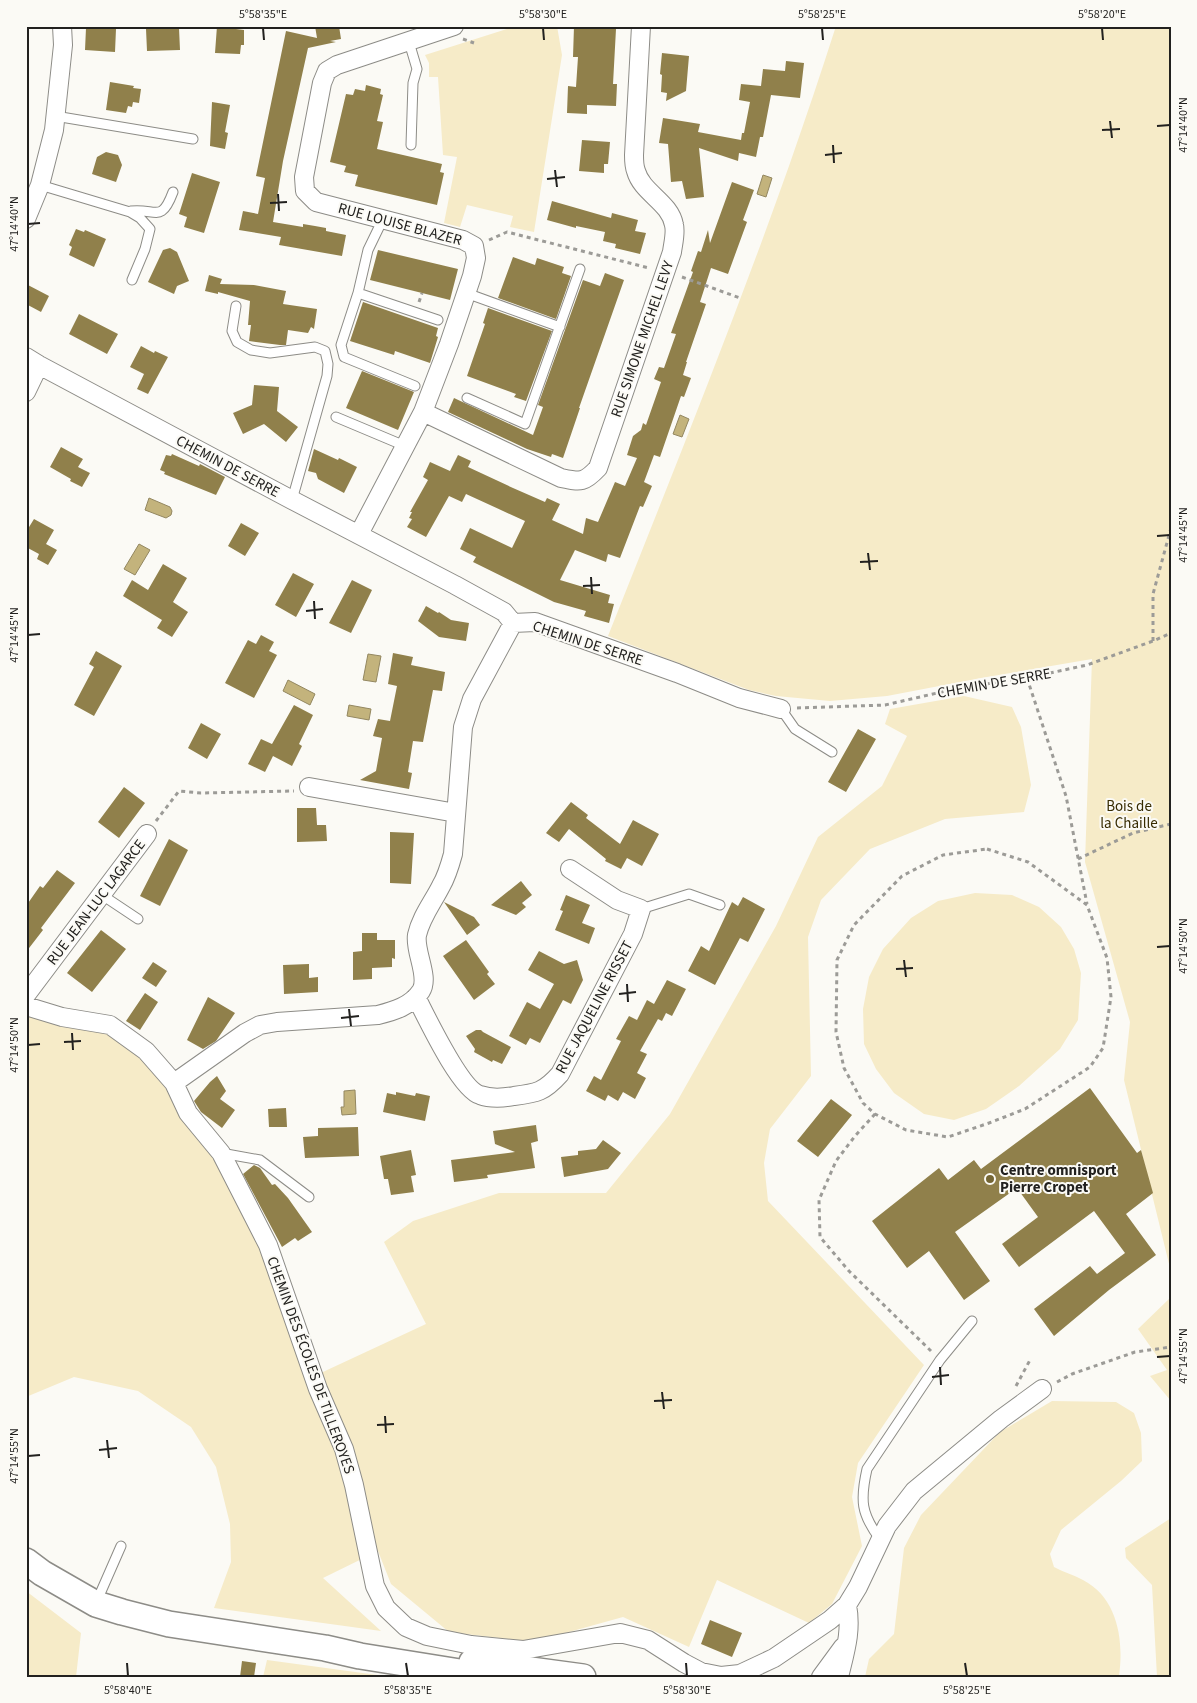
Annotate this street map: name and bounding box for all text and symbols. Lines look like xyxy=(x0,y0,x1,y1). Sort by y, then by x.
text: 5°58'35"E xyxy=(239,6,287,23)
text: 5°58'30"E xyxy=(519,6,567,23)
text: 5°58'25"E xyxy=(798,6,846,23)
text: 5°58'20"E xyxy=(1078,6,1126,23)
text: 47°14'40"N xyxy=(1175,97,1192,153)
text: 47°14'40"N xyxy=(6,196,23,252)
street label: RUE LOUISE BLAZER xyxy=(336,198,464,251)
street label: RUE SIMONE MICHEL LEVY xyxy=(606,257,679,420)
street label: CHEMIN DE SERRE xyxy=(172,430,283,503)
text: 47°14'45"N xyxy=(1175,507,1192,563)
text: 47°14'45"N xyxy=(6,607,23,663)
street label: CHEMIN DE SERRE xyxy=(530,616,646,671)
street label: CHEMIN DE SERRE xyxy=(936,663,1053,704)
park label: Bois de la Chaille xyxy=(1100,796,1158,834)
street label: RUE JEAN-LUC LAGARCE xyxy=(42,835,151,970)
text: 47°14'50"N xyxy=(1175,918,1192,974)
street label: RUE JAQUELINE RISSET xyxy=(550,937,638,1077)
text: 47°14'50"N xyxy=(6,1017,23,1073)
place label: Centre omnisport Pierre Cropet xyxy=(1000,1160,1117,1198)
marker: Centre omnisport Pierre Cropet xyxy=(984,1173,996,1185)
street label: CHEMIN DES ÉCOLES DE TILLEROYES xyxy=(261,1254,360,1477)
text: 47°14'55"N xyxy=(1175,1328,1192,1384)
text: 47°14'55"N xyxy=(6,1428,23,1484)
text: 5°58'40"E xyxy=(104,1682,152,1699)
text: 5°58'35"E xyxy=(384,1682,432,1699)
text: 5°58'30"E xyxy=(663,1682,711,1699)
text: 5°58'25"E xyxy=(943,1682,991,1699)

